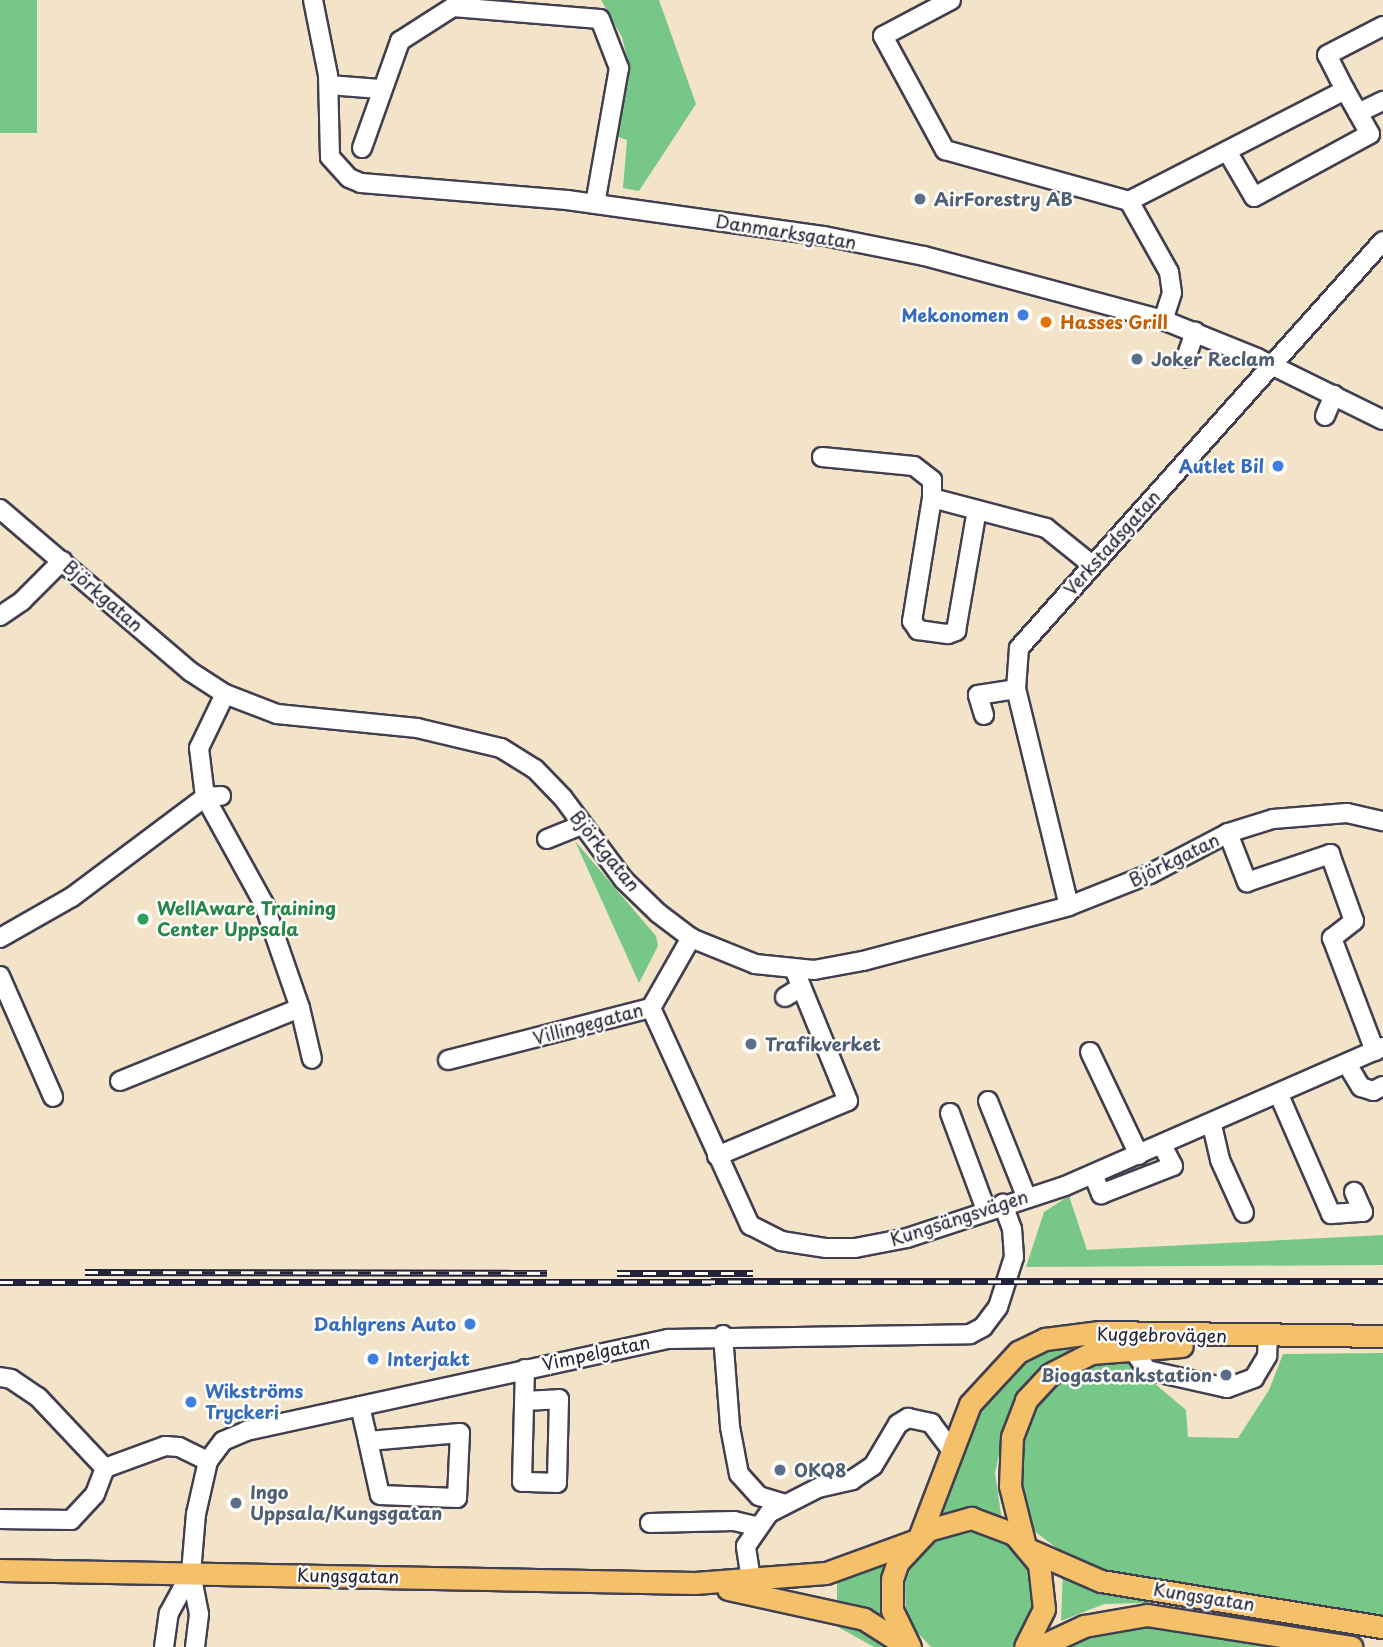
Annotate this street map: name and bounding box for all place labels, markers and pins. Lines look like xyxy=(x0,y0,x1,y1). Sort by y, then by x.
place label: AirForestry AB xyxy=(934,188,1073,210)
marker: AirForestry AB xyxy=(912,191,928,207)
place label: Mekonomen xyxy=(901,304,1009,326)
marker: Mekonomen xyxy=(1015,307,1031,323)
place label: Hasses Grill xyxy=(1060,311,1169,333)
marker: Hasses Grill xyxy=(1038,314,1054,330)
place label: Joker Reclam xyxy=(1151,348,1274,370)
marker: Joker Reclam xyxy=(1129,351,1145,367)
place label: Autlet Bil xyxy=(1177,455,1264,477)
marker: Autlet Bil xyxy=(1270,458,1286,474)
place label: WellAware Training Center Uppsala xyxy=(157,898,336,940)
marker: WellAware Training Center Uppsala xyxy=(135,911,151,927)
place label: Trafikverket xyxy=(765,1033,881,1055)
marker: Trafikverket xyxy=(743,1036,759,1052)
place label: Dahlgrens Auto xyxy=(313,1313,456,1335)
marker: Dahlgrens Auto xyxy=(462,1316,478,1332)
place label: Interjakt xyxy=(387,1348,470,1370)
marker: Interjakt xyxy=(365,1351,381,1367)
place label: Biogastankstation xyxy=(1041,1364,1212,1386)
marker: Biogastankstation xyxy=(1218,1367,1234,1383)
place label: Wikströms Tryckeri xyxy=(205,1381,303,1424)
marker: Wikströms Tryckeri xyxy=(183,1394,199,1410)
place label: OKQ8 xyxy=(794,1459,847,1481)
marker: OKQ8 xyxy=(772,1462,788,1478)
place label: Ingo Uppsala/Kungsgatan xyxy=(250,1482,442,1524)
marker: Ingo Uppsala/Kungsgatan xyxy=(228,1495,244,1511)

